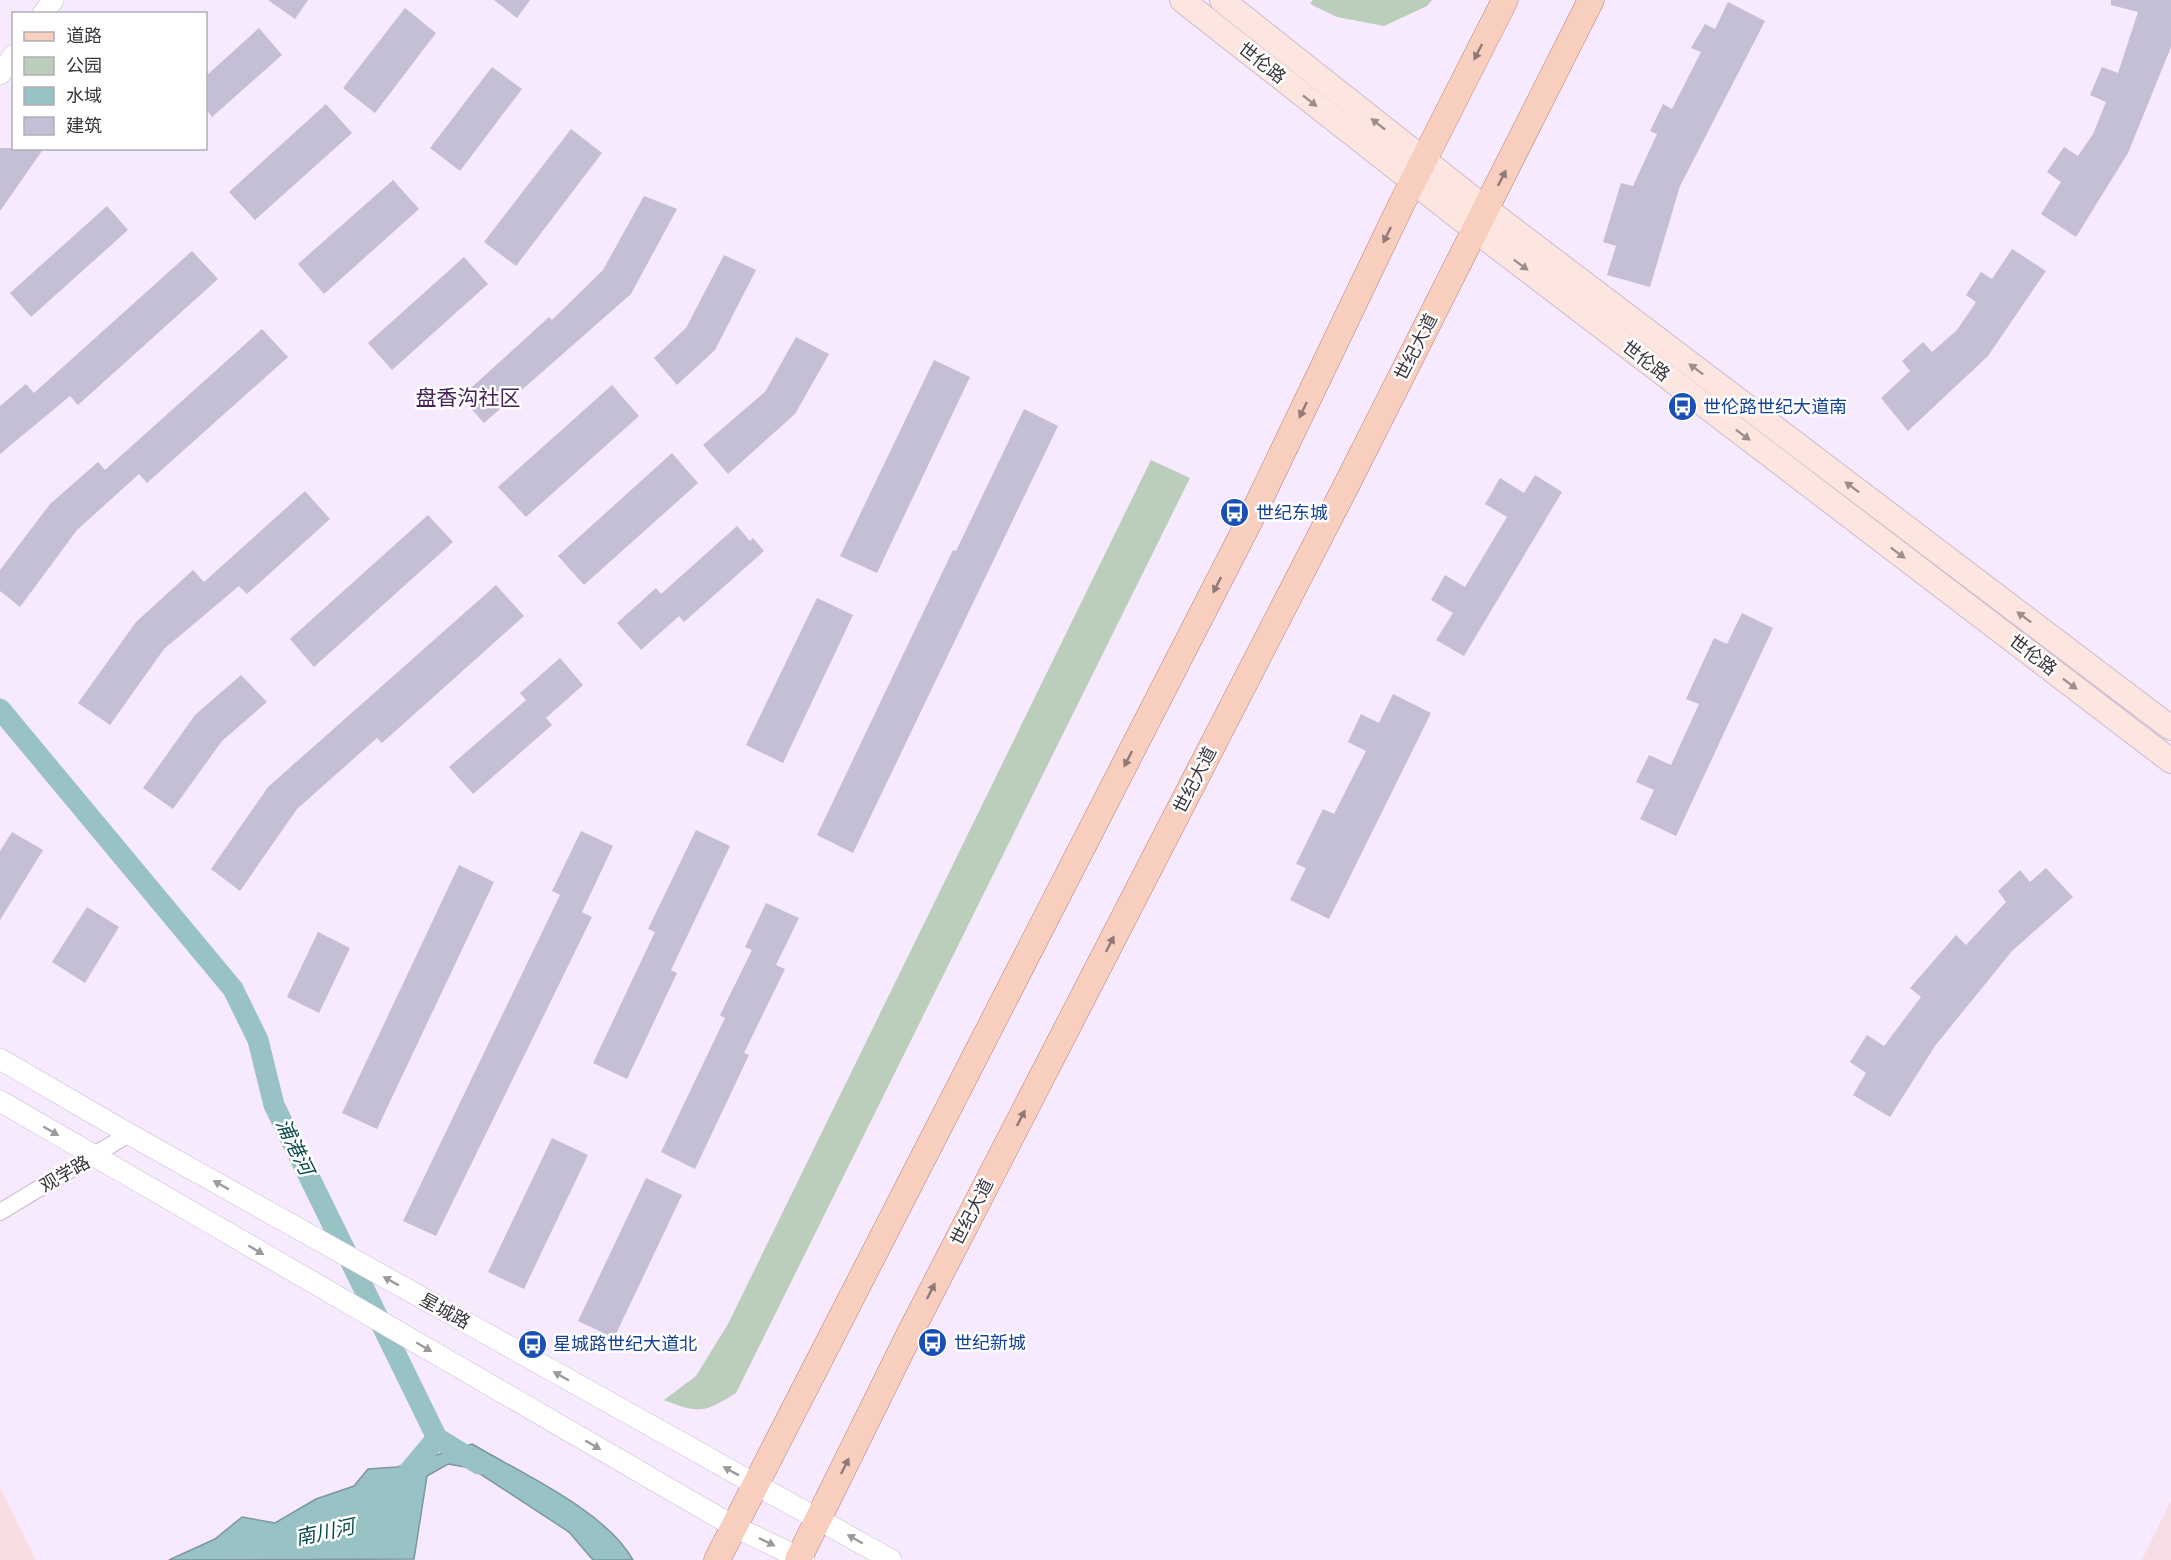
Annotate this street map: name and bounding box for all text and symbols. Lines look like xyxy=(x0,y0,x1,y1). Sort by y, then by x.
legend xyxy=(12,12,207,150)
text: 道路 xyxy=(66,25,102,47)
street label: 世伦路 xyxy=(1234,38,1290,88)
one-way arrow xyxy=(1474,44,1483,61)
text: 公园 xyxy=(66,55,102,77)
text: 水域 xyxy=(66,85,102,107)
one-way arrow xyxy=(1302,95,1318,108)
text: 建筑 xyxy=(66,115,102,137)
one-way arrow xyxy=(1370,117,1386,130)
one-way arrow xyxy=(1497,169,1507,186)
one-way arrow xyxy=(1383,226,1392,243)
one-way arrow xyxy=(1513,259,1529,272)
street label: 世纪大道 xyxy=(1390,310,1442,384)
street label: 世伦路 xyxy=(1618,336,1674,386)
one-way arrow xyxy=(1689,363,1704,375)
district label: 盘香沟社区 xyxy=(416,386,521,411)
bus stop icon: 世伦路世纪大道南 xyxy=(1666,391,1698,423)
place label: 世伦路世纪大道南 xyxy=(1703,396,1847,418)
one-way arrow xyxy=(1298,402,1307,419)
one-way arrow xyxy=(1735,428,1750,440)
one-way arrow xyxy=(1844,481,1859,493)
bus stop icon: 世纪东城 xyxy=(1219,497,1251,529)
place label: 世纪东城 xyxy=(1256,502,1328,524)
one-way arrow xyxy=(1890,546,1906,559)
one-way arrow xyxy=(1212,577,1222,594)
one-way arrow xyxy=(2016,611,2032,623)
street label: 世伦路 xyxy=(2005,630,2061,680)
one-way arrow xyxy=(2062,677,2077,689)
street label: 世纪大道 xyxy=(1169,743,1221,817)
one-way arrow xyxy=(1123,750,1133,767)
one-way arrow xyxy=(1105,936,1115,953)
one-way arrow xyxy=(1015,1109,1025,1127)
water label: 浦港河 xyxy=(270,1115,320,1183)
one-way arrow xyxy=(42,1125,59,1135)
street label: 观学路 xyxy=(36,1151,94,1197)
street label: 世纪大道 xyxy=(946,1175,998,1249)
one-way arrow xyxy=(212,1180,229,1190)
one-way arrow xyxy=(247,1244,264,1254)
one-way arrow xyxy=(383,1275,399,1286)
one-way arrow xyxy=(927,1283,936,1300)
street label: 星城路 xyxy=(416,1288,474,1334)
bus stop icon: 世纪新城 xyxy=(917,1327,949,1359)
bus stop icon: 星城路世纪大道北 xyxy=(516,1328,548,1360)
place label: 世纪新城 xyxy=(954,1332,1026,1354)
place label: 星城路世纪大道北 xyxy=(553,1333,697,1355)
one-way arrow xyxy=(416,1342,433,1352)
one-way arrow xyxy=(552,1371,569,1381)
one-way arrow xyxy=(585,1439,601,1450)
one-way arrow xyxy=(841,1458,850,1475)
one-way arrow xyxy=(722,1466,739,1476)
water label: 南川河 xyxy=(293,1514,361,1551)
one-way arrow xyxy=(847,1534,863,1545)
one-way arrow xyxy=(759,1537,776,1546)

